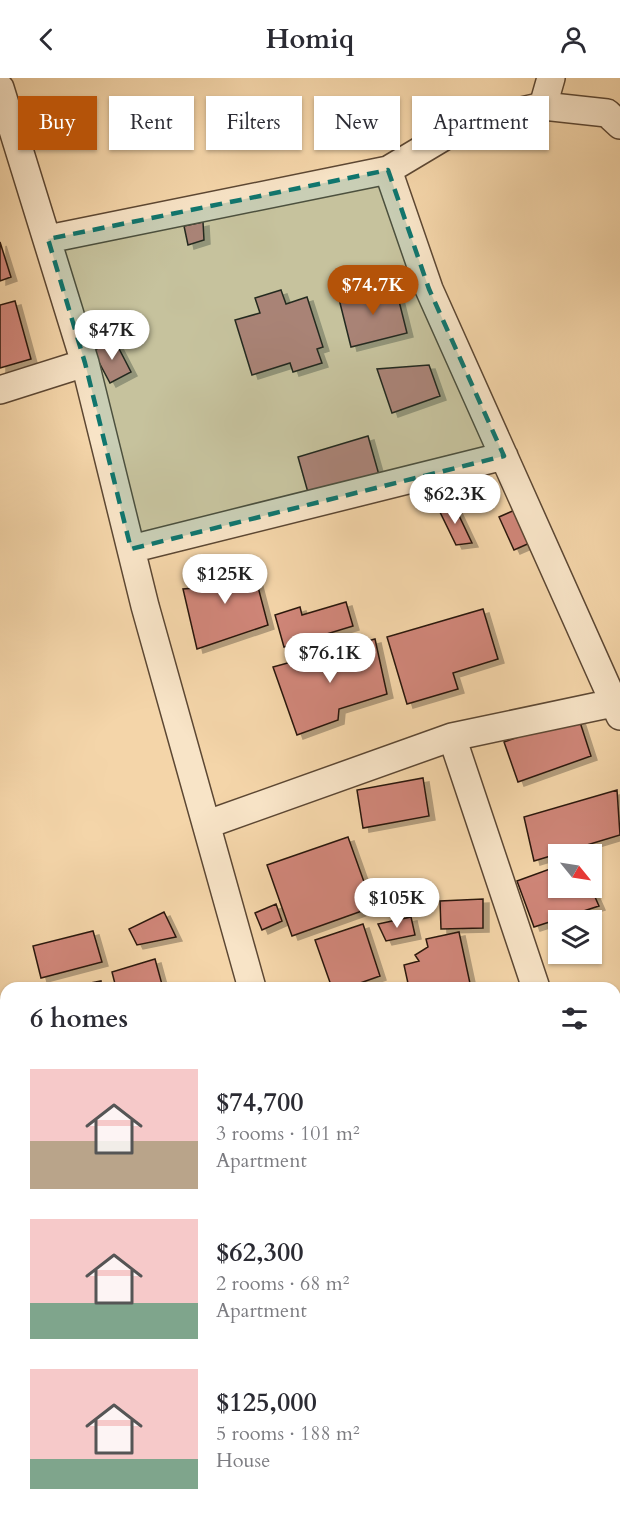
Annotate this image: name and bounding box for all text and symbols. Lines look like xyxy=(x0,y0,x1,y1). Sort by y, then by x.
text: Homiq xyxy=(266,21,354,58)
icon: back xyxy=(30,23,63,56)
icon: person xyxy=(557,23,590,56)
chip: Buy xyxy=(18,96,97,150)
chip: Rent xyxy=(109,96,194,150)
chip: Filters xyxy=(206,96,302,150)
chip: New xyxy=(314,96,400,150)
chip: Apartment xyxy=(412,96,549,150)
pin: $74.7K xyxy=(324,265,422,316)
text: $74.7K xyxy=(342,271,404,298)
pin: $47K xyxy=(76,310,148,361)
text: $47K xyxy=(89,316,135,343)
pin: $62.3K xyxy=(406,474,504,525)
text: $62.3K xyxy=(424,480,486,507)
pin: $125K xyxy=(183,554,267,605)
text: $125K xyxy=(196,560,254,587)
pin: $76.1K xyxy=(281,633,379,684)
text: $76.1K xyxy=(299,639,361,666)
north arrow xyxy=(548,844,602,898)
map controls xyxy=(548,844,602,964)
pin: $105K xyxy=(355,878,439,929)
text: $105K xyxy=(368,884,426,911)
button: layers xyxy=(548,910,602,964)
text: 6 homes xyxy=(30,1001,128,1036)
icon: filters xyxy=(558,1002,591,1035)
text: $74,700 xyxy=(216,1085,304,1120)
icon: home xyxy=(78,1093,150,1165)
text: 3 rooms · 101 m² xyxy=(216,1120,360,1147)
text: Apartment xyxy=(216,1147,307,1174)
text: $62,300 xyxy=(216,1235,304,1270)
icon: home xyxy=(78,1243,150,1315)
text: 2 rooms · 68 m² xyxy=(216,1270,349,1297)
text: Apartment xyxy=(216,1297,307,1324)
text: $125,000 xyxy=(216,1385,317,1420)
icon: home xyxy=(78,1393,150,1465)
text: 5 rooms · 188 m² xyxy=(216,1420,360,1447)
text: House xyxy=(216,1447,270,1474)

